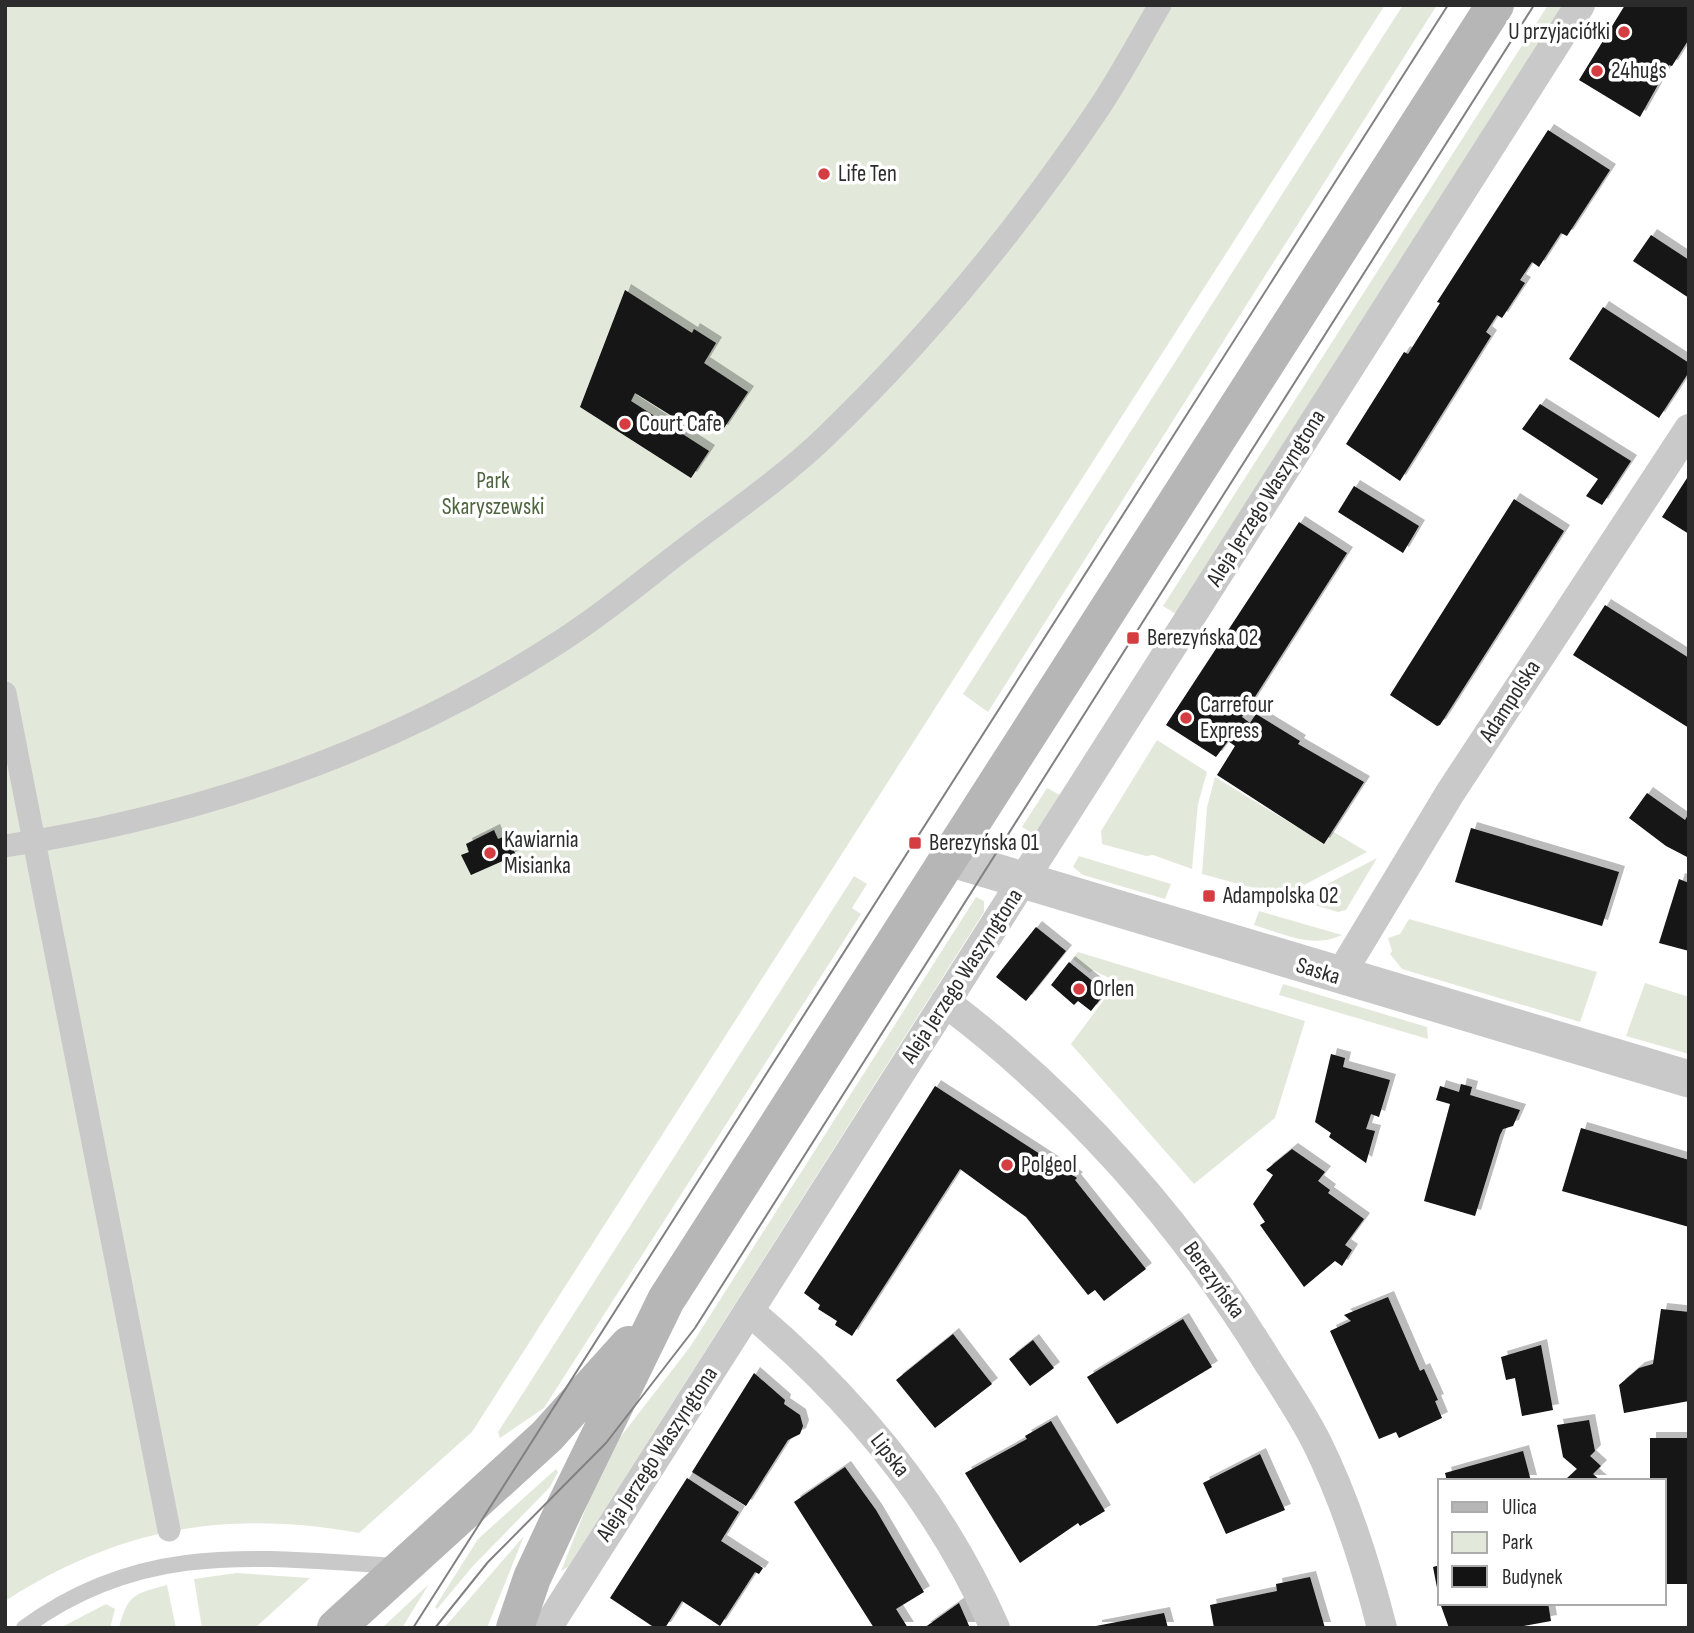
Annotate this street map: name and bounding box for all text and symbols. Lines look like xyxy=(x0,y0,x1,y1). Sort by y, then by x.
place label: U przyjaciółki xyxy=(1508,18,1610,46)
marker: U przyjaciółki xyxy=(1616,24,1632,40)
place label: 24hugs xyxy=(1611,57,1667,85)
marker: 24hugs xyxy=(1589,63,1605,79)
place label: Life Ten xyxy=(838,160,897,188)
marker: Life Ten xyxy=(816,166,832,182)
street label: Aleja Jerzego Waszyngtona xyxy=(1200,405,1332,592)
place label: Court Cafe xyxy=(639,410,722,438)
marker: Court Cafe xyxy=(617,416,633,432)
park label: Park Skaryszewski xyxy=(442,467,544,521)
place label: Berezyńska 02 xyxy=(1147,624,1258,652)
marker: Berezyńska 02 xyxy=(1125,630,1141,646)
street label: Adampolska xyxy=(1473,655,1547,748)
place label: Carrefour Express xyxy=(1200,691,1274,745)
marker: Carrefour Express xyxy=(1178,710,1194,726)
place label: Kawiarnia Misianka xyxy=(504,826,579,880)
place label: Berezyńska 01 xyxy=(929,829,1039,857)
marker: Berezyńska 01 xyxy=(907,835,923,851)
marker: Kawiarnia Misianka xyxy=(482,845,498,861)
place label: Adampolska 02 xyxy=(1222,882,1338,910)
street label: Aleja Jerzego Waszyngtona xyxy=(894,883,1029,1069)
marker: Adampolska 02 xyxy=(1201,888,1217,904)
street label: Saska xyxy=(1293,951,1343,991)
place label: Orlen xyxy=(1093,975,1134,1003)
marker: Orlen xyxy=(1071,981,1087,997)
place label: Polgeol xyxy=(1021,1151,1077,1179)
marker: Polgeol xyxy=(999,1157,1015,1173)
street label: Berezyńska xyxy=(1177,1236,1251,1324)
street label: Aleja Jerzego Waszyngtona xyxy=(589,1361,724,1547)
street label: Lipska xyxy=(864,1427,916,1483)
legend xyxy=(1438,1479,1666,1605)
text: Ulica xyxy=(1502,1495,1537,1520)
text: Park xyxy=(1502,1530,1533,1555)
text: Budynek xyxy=(1502,1565,1562,1590)

